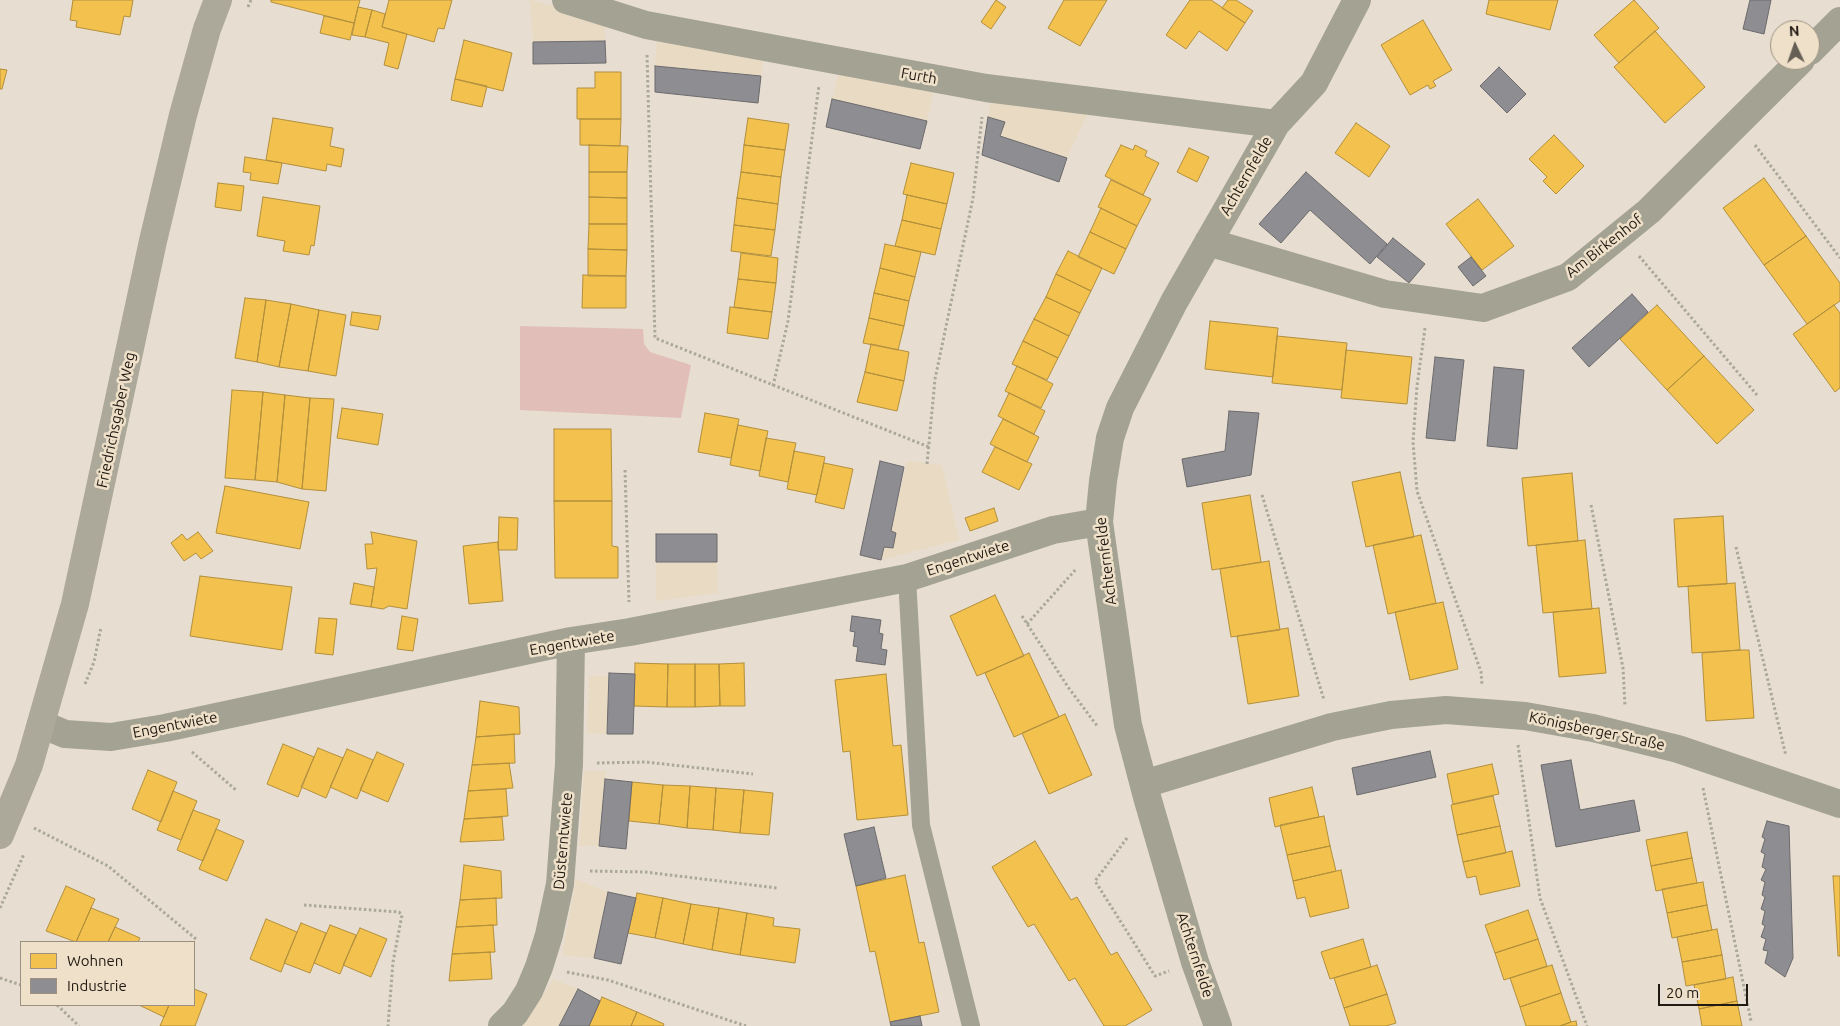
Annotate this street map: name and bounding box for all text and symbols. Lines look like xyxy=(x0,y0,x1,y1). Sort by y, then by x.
north arrow xyxy=(1770,20,1820,70)
text: N xyxy=(1789,23,1800,39)
street label: Furth xyxy=(900,64,938,88)
street label: Achternfelde xyxy=(1216,133,1276,219)
street label: Am Birkenhof xyxy=(1562,211,1646,281)
street label: Friedrichsgaber Weg xyxy=(93,350,139,490)
street label: Achternfelde xyxy=(1092,516,1120,606)
street label: Engentwiete xyxy=(924,536,1012,580)
street label: Engentwiete xyxy=(528,627,616,659)
street label: Engentwiete xyxy=(131,708,219,742)
street label: Königsberger Straße xyxy=(1528,708,1666,754)
street label: Düsterntwiete xyxy=(550,792,576,890)
street label: Achternfelde xyxy=(1173,910,1217,1000)
legend xyxy=(20,941,195,1006)
text: Wohnen xyxy=(67,952,123,969)
scale bar xyxy=(1660,974,1750,1006)
text: Industrie xyxy=(67,977,127,994)
text: 20 m xyxy=(1666,984,1699,1001)

